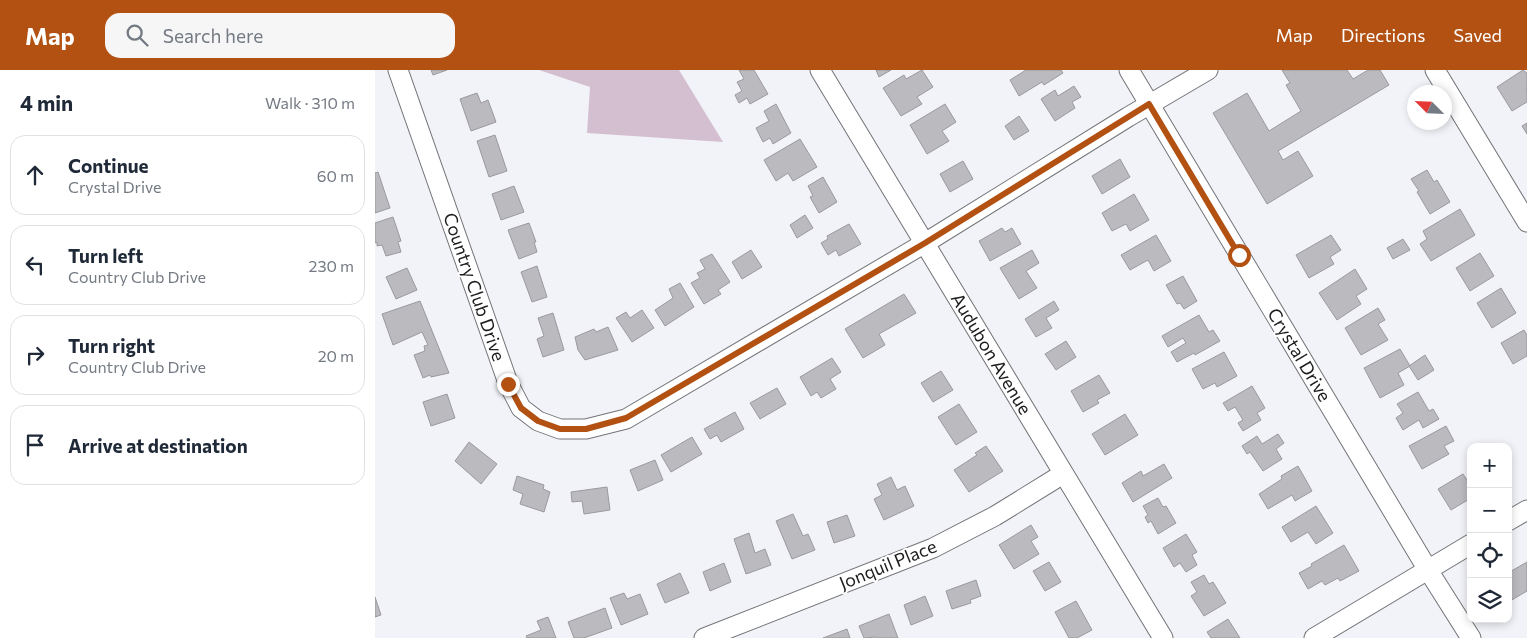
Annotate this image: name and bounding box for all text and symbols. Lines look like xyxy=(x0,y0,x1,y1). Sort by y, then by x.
search box xyxy=(105,13,455,58)
text: Map xyxy=(25,21,75,50)
icon: search xyxy=(123,21,151,49)
text: Search here xyxy=(163,24,263,47)
text: Map xyxy=(1276,24,1313,46)
text: Directions xyxy=(1341,24,1425,46)
text: Saved xyxy=(1453,24,1502,46)
north arrow xyxy=(1407,85,1452,130)
text: 4 min xyxy=(20,90,73,115)
text: Walk · 310 m xyxy=(265,93,355,112)
text: Continue xyxy=(68,154,148,177)
icon: ahead xyxy=(21,161,49,189)
text: 60 m xyxy=(317,166,354,185)
text: Crystal Drive xyxy=(68,177,162,196)
street label: Country Club Drive xyxy=(439,210,511,364)
text: Turn left xyxy=(68,244,143,267)
route start xyxy=(1228,244,1251,267)
icon: left xyxy=(21,251,49,279)
text: 230 m xyxy=(309,256,354,275)
text: Country Club Drive xyxy=(68,267,206,286)
street label: Audubon Avenue xyxy=(947,289,1037,418)
street label: Crystal Drive xyxy=(1263,304,1336,405)
text: Turn right xyxy=(68,334,155,357)
icon: right xyxy=(21,341,49,369)
text: 20 m xyxy=(318,346,354,365)
text: Country Club Drive xyxy=(68,357,206,376)
route end xyxy=(497,373,520,396)
icon: arrive xyxy=(21,431,49,459)
text: Arrive at destination xyxy=(68,434,248,457)
map controls xyxy=(1467,443,1512,623)
button: + xyxy=(1467,443,1512,488)
button: − xyxy=(1467,488,1512,533)
button: locate xyxy=(1467,533,1512,578)
street label: Jonquil Place xyxy=(836,535,940,594)
button: layers xyxy=(1467,578,1512,623)

